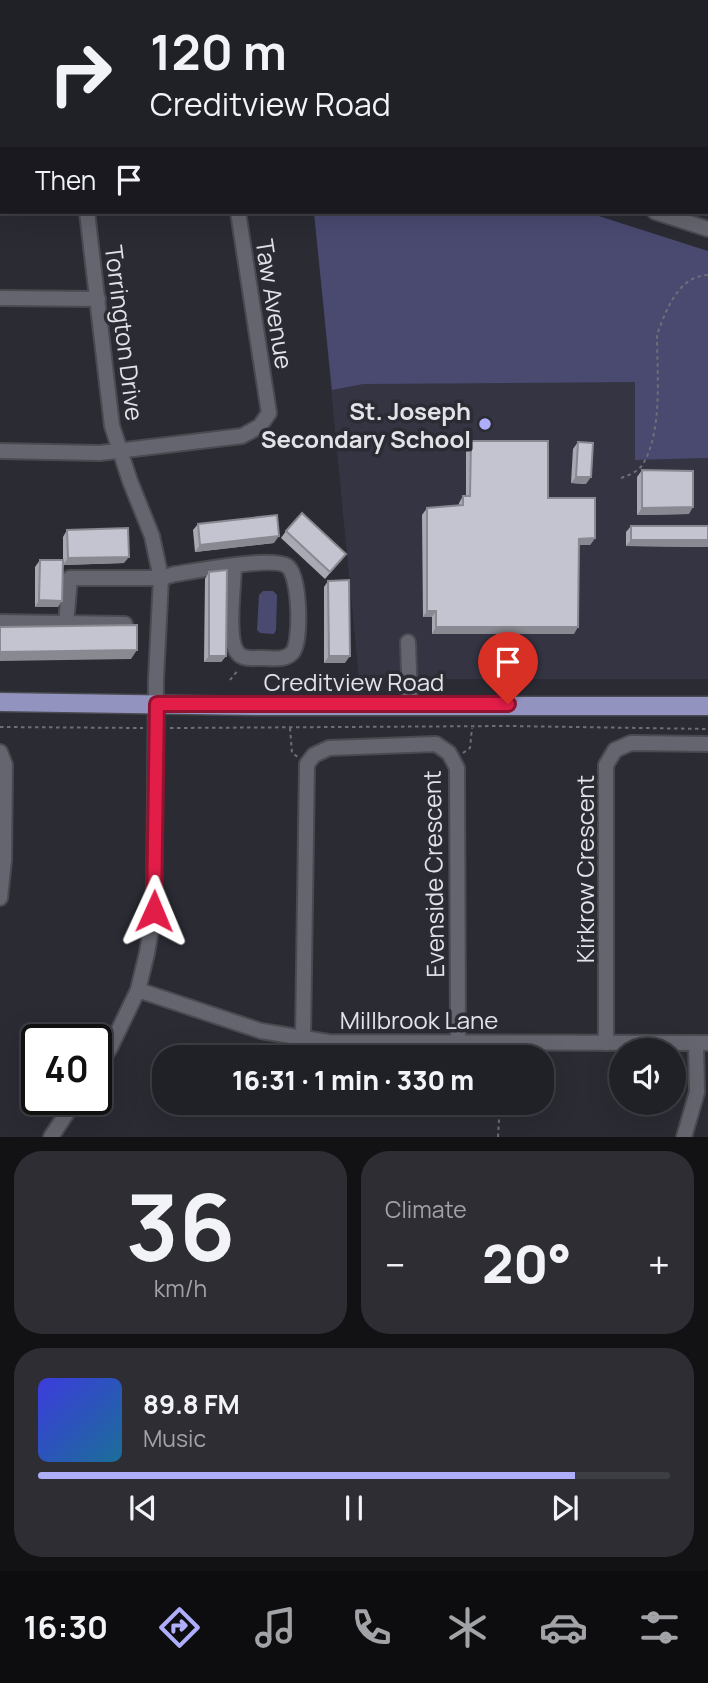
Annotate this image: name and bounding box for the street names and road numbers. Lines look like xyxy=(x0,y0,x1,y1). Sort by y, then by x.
street label: Taw Avenue xyxy=(248,237,302,371)
street label: Torrington Drive xyxy=(98,243,152,423)
street label: Creditview Road xyxy=(264,665,444,698)
street label: Evenside Crescent xyxy=(415,770,451,978)
street label: Kirkrow Crescent xyxy=(568,775,601,963)
street label: Millbrook Lane xyxy=(340,1003,498,1036)

